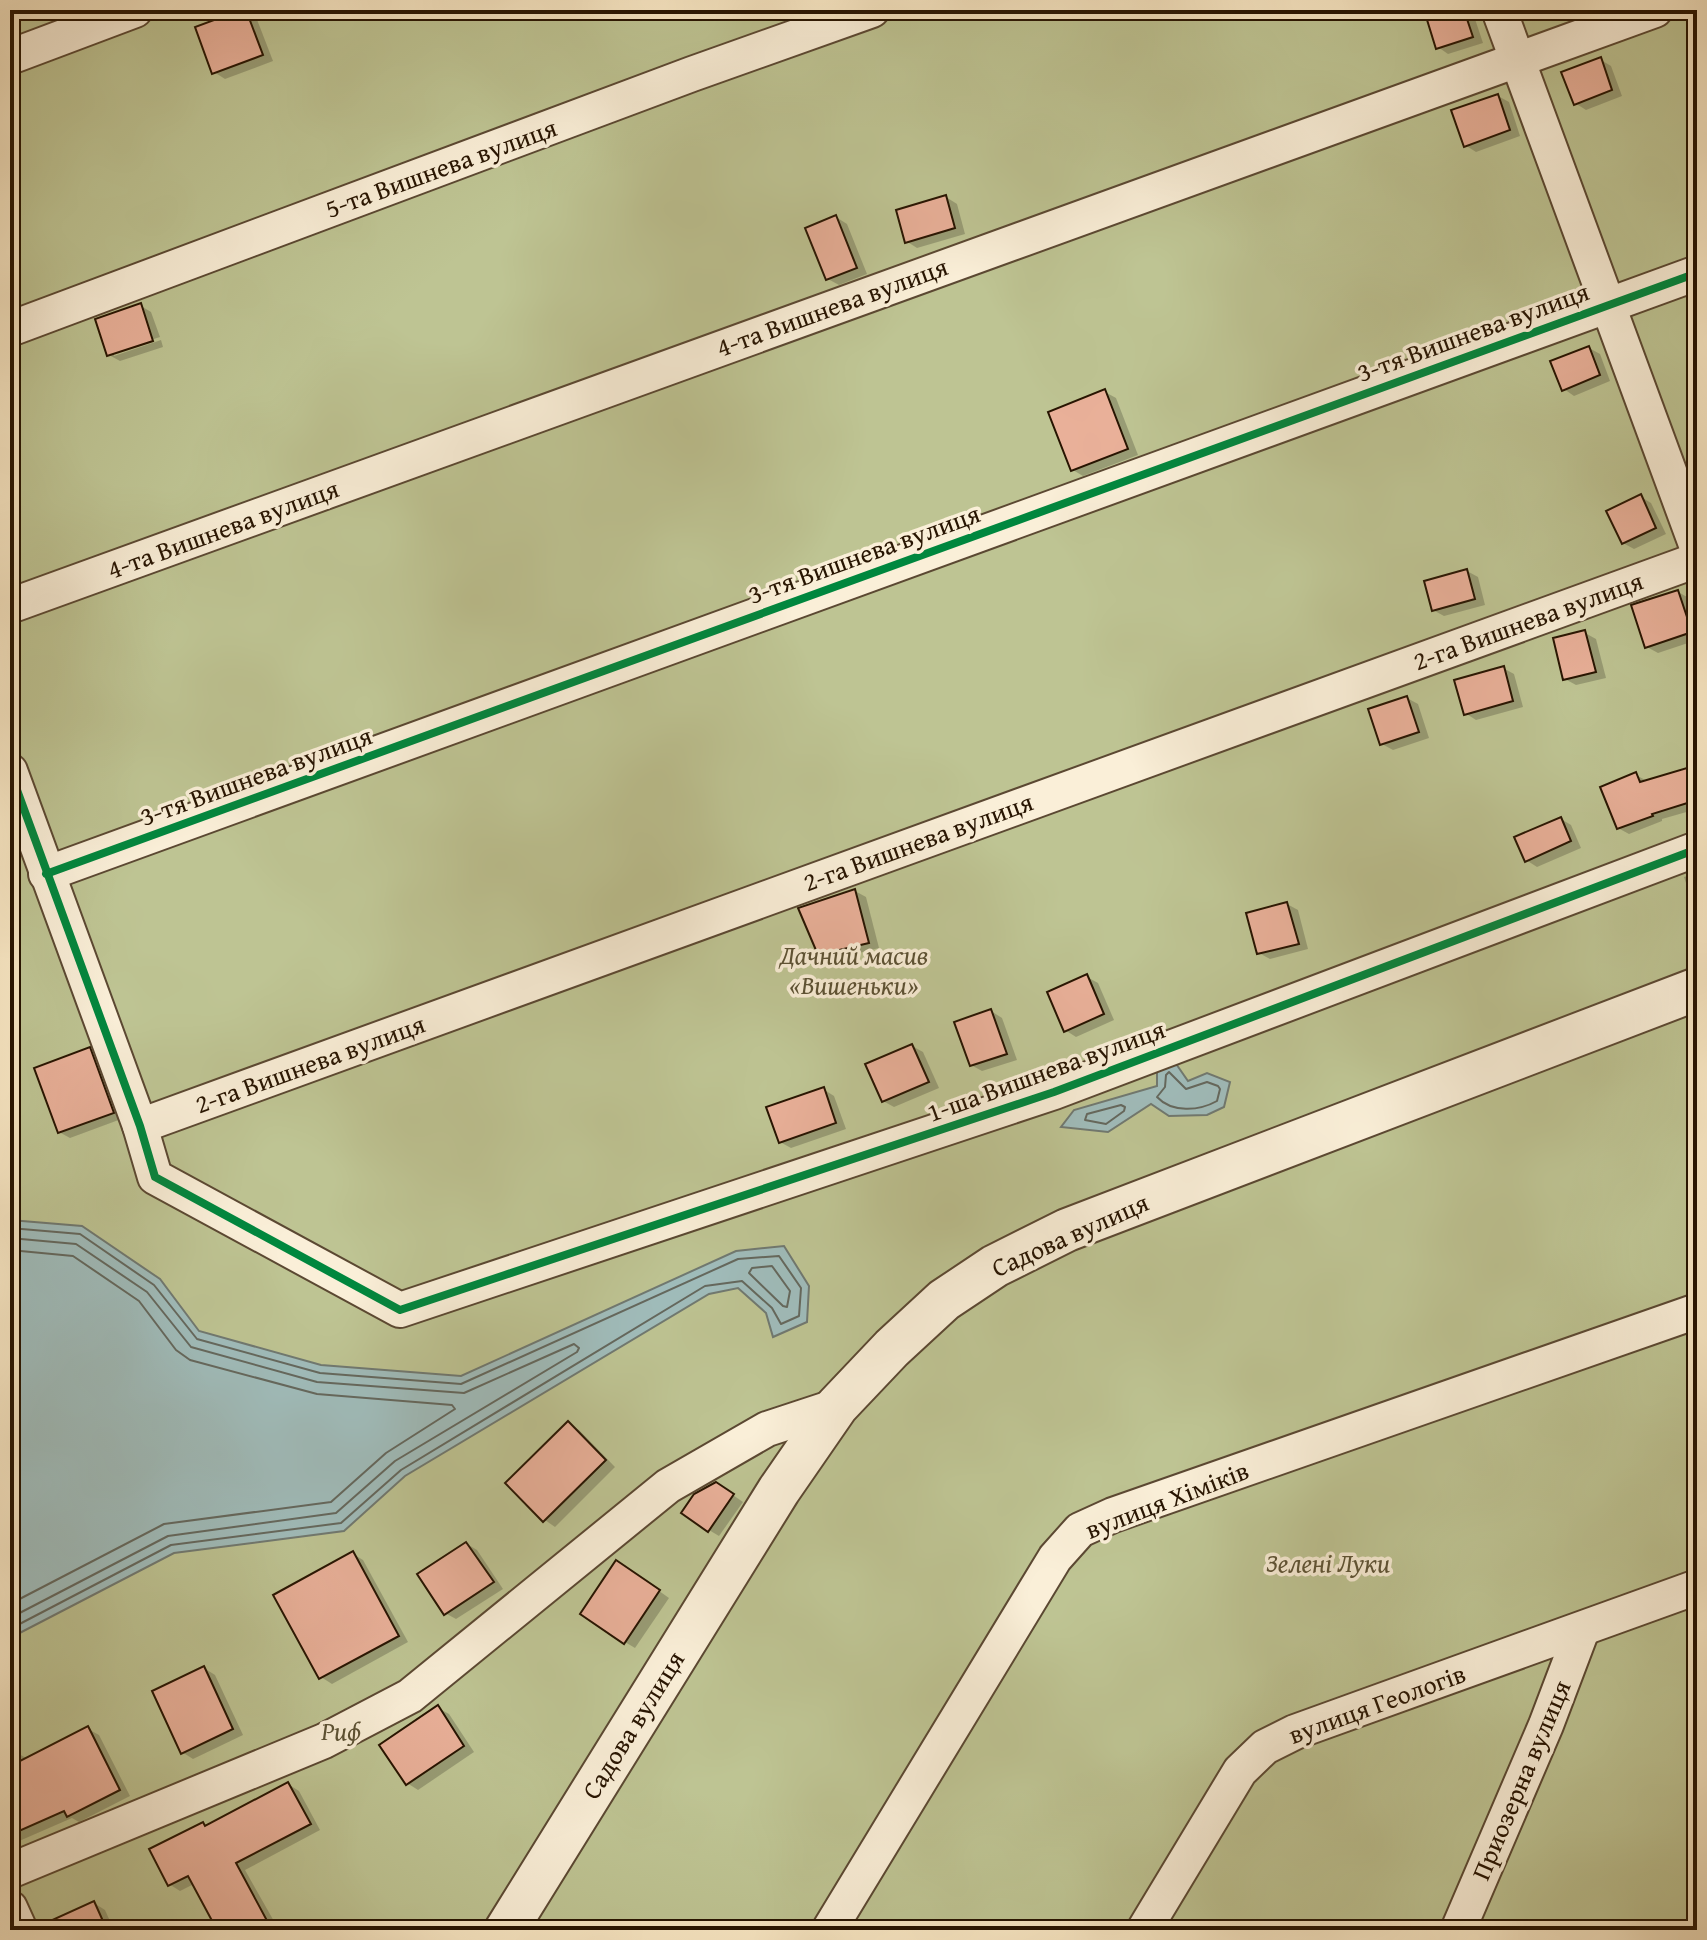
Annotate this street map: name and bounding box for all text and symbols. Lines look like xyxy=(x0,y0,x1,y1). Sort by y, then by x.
street label: 5-та Вишнева вулиця xyxy=(320,108,562,228)
street label: 4-та Вишнева вулиця xyxy=(711,247,953,367)
street label: 3-тя Вишнева вулиця xyxy=(1351,271,1594,392)
street label: 4-та Вишнева вулиця xyxy=(102,469,344,589)
street label: 3-тя Вишнева вулиця xyxy=(742,493,985,614)
street label: 2-га Вишнева вулиця xyxy=(1407,561,1648,680)
street label: 3-тя Вишнева вулиця xyxy=(134,715,377,836)
street label: 2-га Вишнева вулиця xyxy=(797,782,1038,901)
park label: Дачний масив «Вишеньки» xyxy=(778,935,928,1004)
street label: 2-га Вишнева вулиця xyxy=(189,1004,430,1123)
street label: 1-ша Вишнева вулиця xyxy=(921,1009,1170,1132)
street label: Садова вулиця xyxy=(985,1182,1155,1287)
street label: вулиця Хіміків xyxy=(1079,1450,1254,1549)
park label: Зелені Луки xyxy=(1266,1543,1390,1582)
street label: Садова вулиця xyxy=(571,1643,694,1806)
street label: вулиця Геологів xyxy=(1283,1653,1471,1754)
street label: Приозерна вулиця xyxy=(1461,1674,1580,1886)
park label: Риф xyxy=(320,1711,361,1750)

